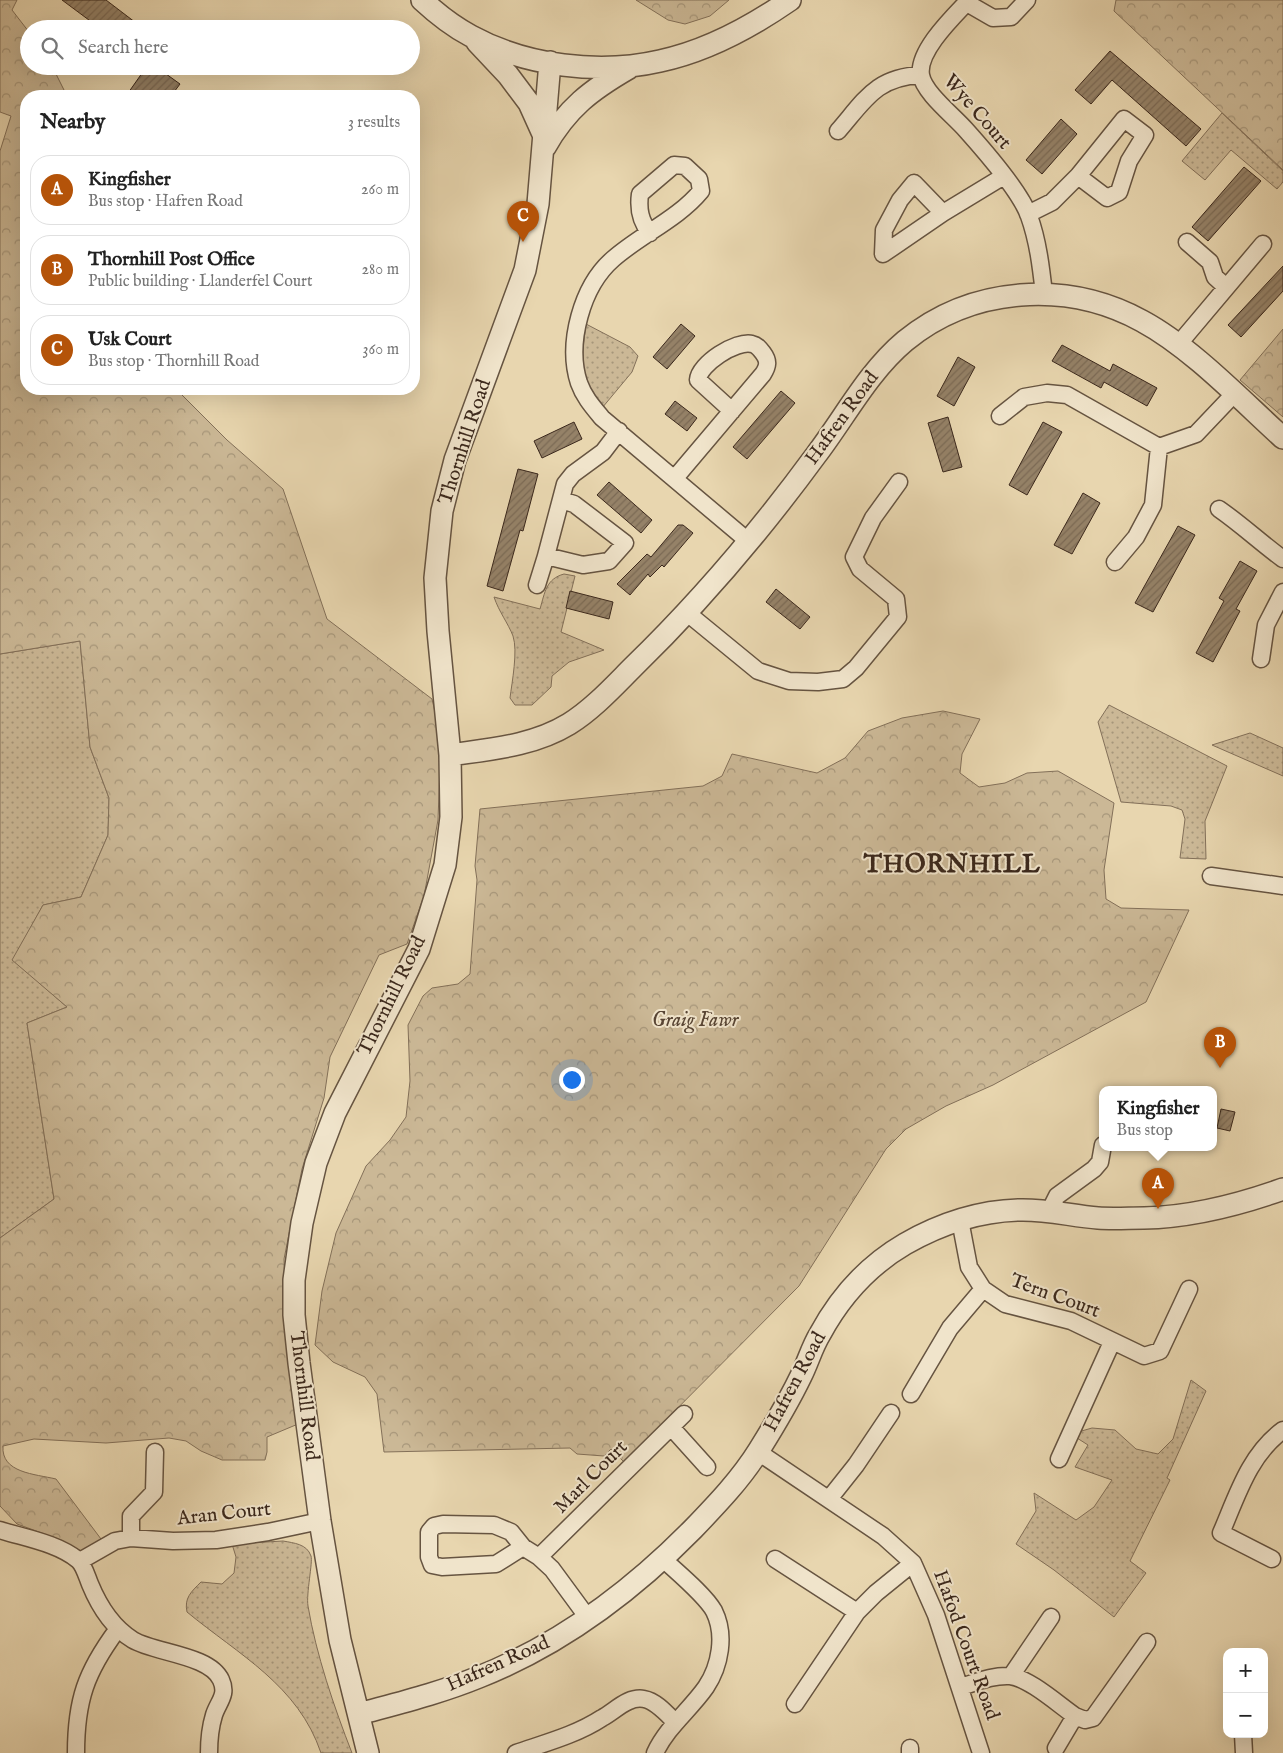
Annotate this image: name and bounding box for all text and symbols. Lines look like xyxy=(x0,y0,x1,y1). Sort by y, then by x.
search box xyxy=(20,20,420,75)
icon: search xyxy=(38,34,66,62)
text: Search here xyxy=(78,36,169,60)
street label: Wye Court xyxy=(938,69,1017,155)
text: Nearby xyxy=(40,109,105,136)
text: 3 results xyxy=(348,113,400,133)
text: Kingfisher xyxy=(88,168,171,192)
text: A xyxy=(52,180,62,200)
text: 260 m xyxy=(361,180,399,200)
text: Bus stop · Hafren Road xyxy=(88,192,243,212)
pin: C xyxy=(507,201,539,242)
text: Thornhill Post Office xyxy=(88,248,255,272)
text: B xyxy=(52,260,62,280)
text: 280 m xyxy=(362,260,399,280)
text: Public building · Llanderfel Court xyxy=(88,272,312,292)
text: Usk Court xyxy=(88,328,172,352)
text: C xyxy=(51,340,63,360)
text: 360 m xyxy=(363,340,399,360)
text: Bus stop · Thornhill Road xyxy=(88,352,259,372)
street label: Hafren Road xyxy=(800,366,885,470)
street label: Thornhill Road xyxy=(433,376,497,508)
district label: THORNHILL xyxy=(862,849,1041,881)
street label: Thornhill Road xyxy=(352,932,432,1060)
park label: Graig Fawr xyxy=(652,1008,739,1034)
pin: B xyxy=(1204,1027,1236,1068)
your location xyxy=(559,1067,585,1093)
popup xyxy=(1099,1086,1217,1151)
text: Kingfisher xyxy=(1117,1097,1199,1121)
text: Bus stop xyxy=(1117,1121,1173,1141)
pin: A xyxy=(1142,1168,1174,1209)
street label: Tern Court xyxy=(1007,1268,1104,1324)
street label: Hafren Road xyxy=(758,1327,832,1436)
street label: Thornhill Road xyxy=(284,1330,324,1463)
street label: Marl Court xyxy=(549,1435,633,1519)
street label: Aran Court xyxy=(175,1497,272,1531)
street label: Hafod Court Road xyxy=(927,1567,1005,1724)
street label: Hafren Road xyxy=(443,1630,554,1698)
map controls xyxy=(1223,1648,1268,1738)
button: + xyxy=(1223,1648,1268,1693)
button: − xyxy=(1223,1693,1268,1738)

